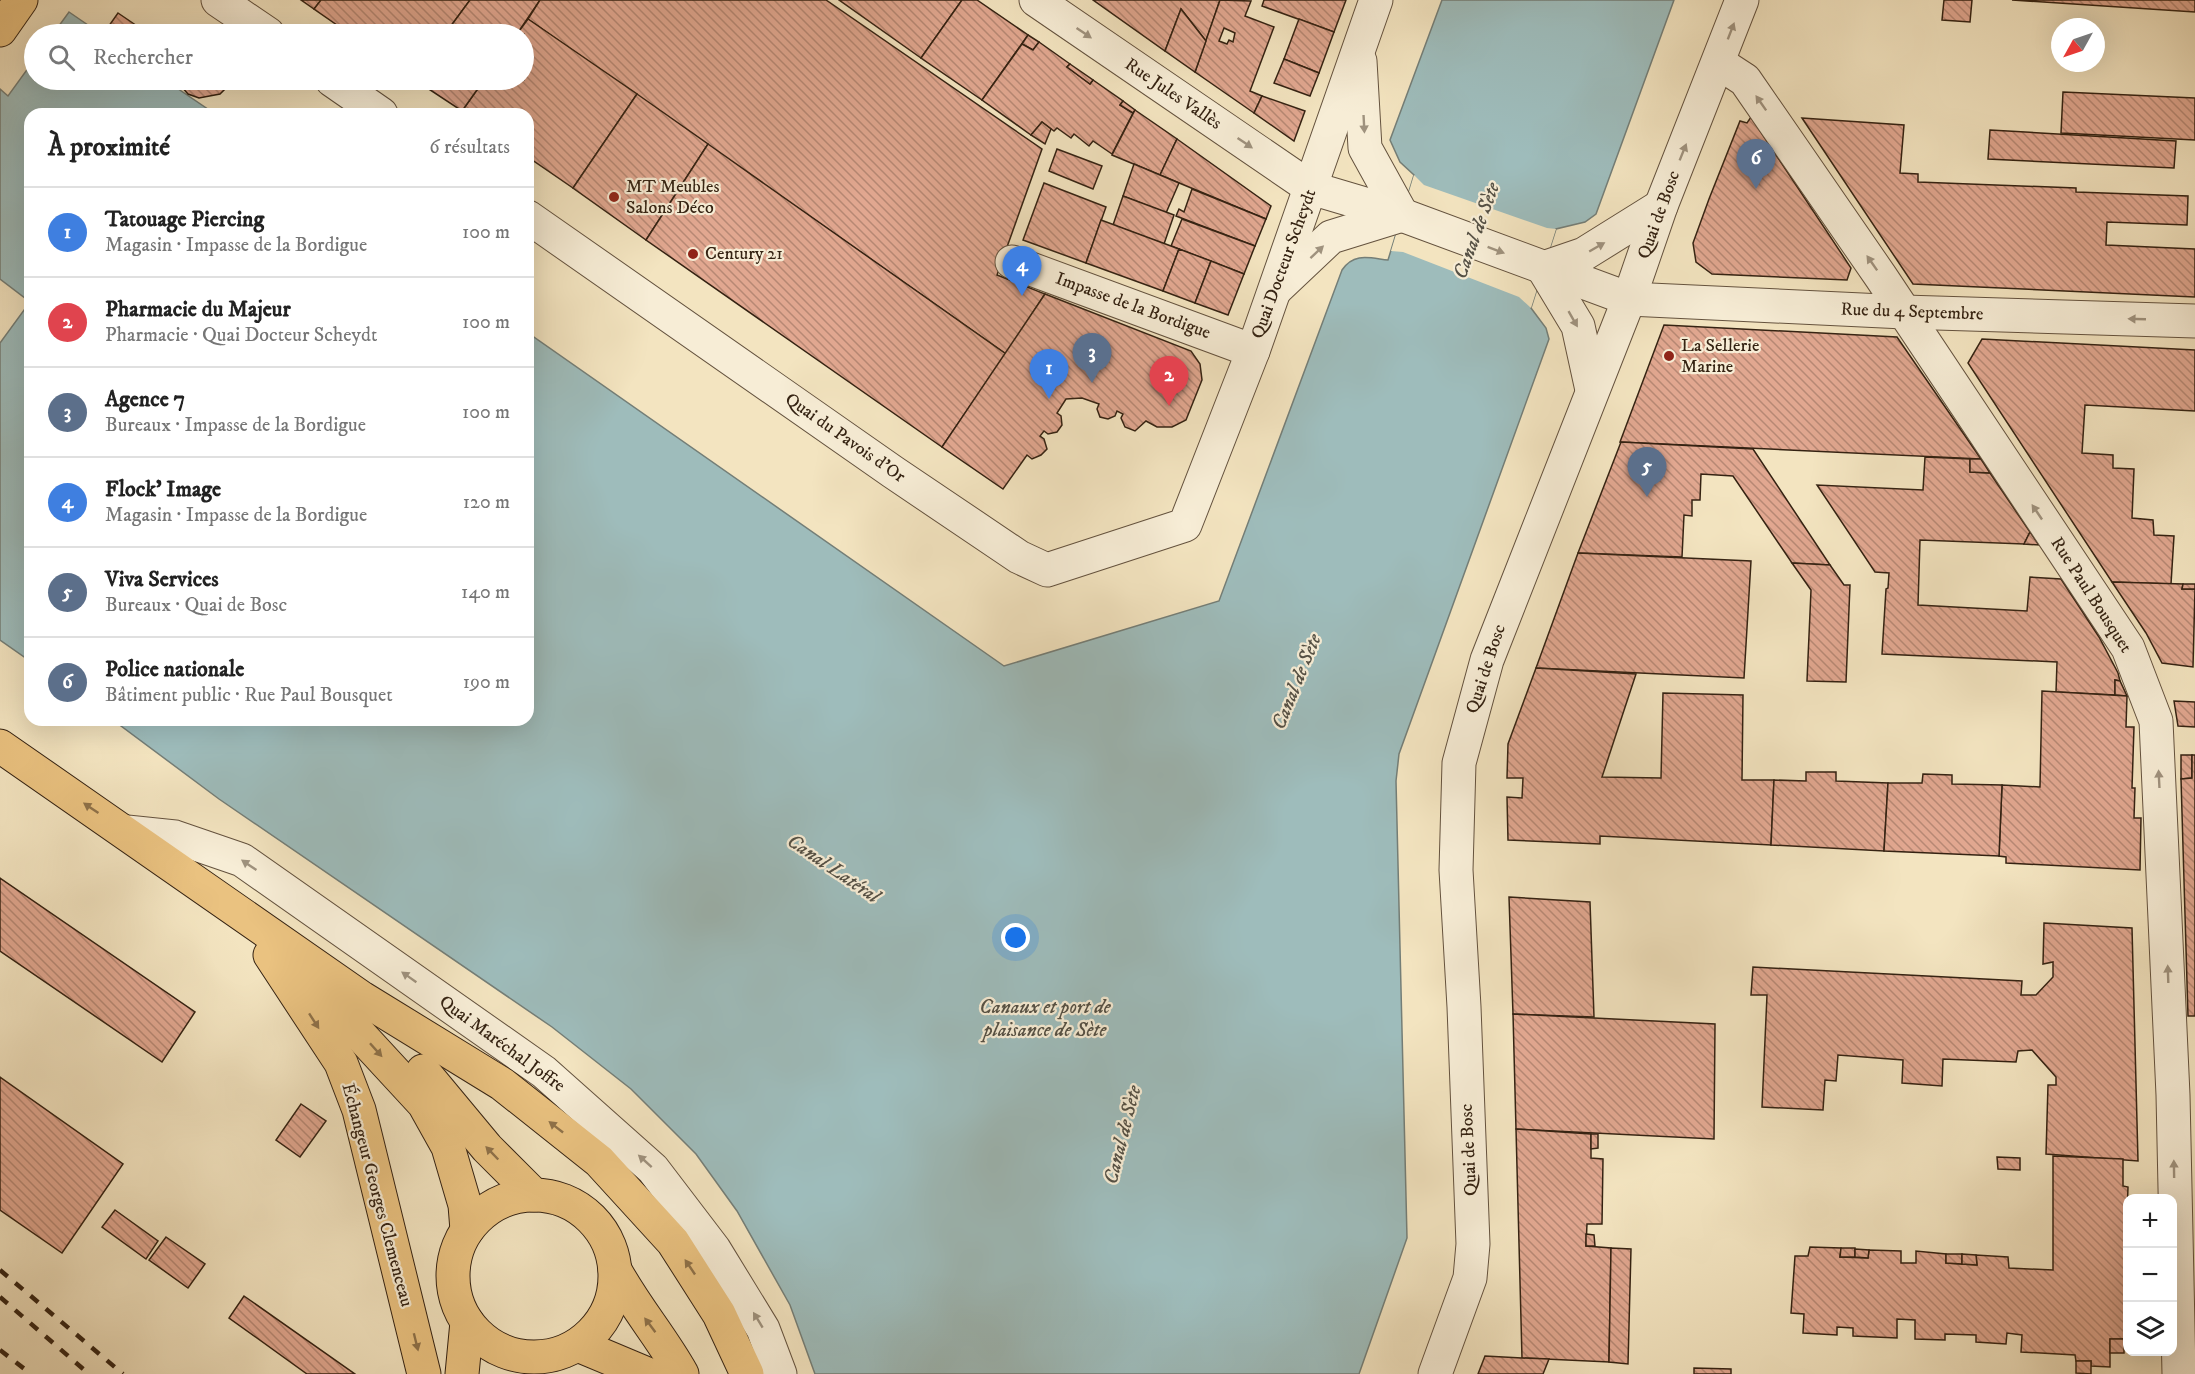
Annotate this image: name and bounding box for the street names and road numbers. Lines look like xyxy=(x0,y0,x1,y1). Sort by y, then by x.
street label: Rue Jules Vallès xyxy=(1120,53,1226,135)
street label: Quai de Bosc xyxy=(1633,168,1685,262)
street label: Quai Docteur Scheydt xyxy=(1247,186,1321,342)
street label: Impasse de la Bordigue xyxy=(1052,268,1214,344)
street label: Rue du 4 Septembre xyxy=(1840,299,1984,325)
street label: Quai du Pavois d'Or xyxy=(781,388,910,488)
street label: Rue Paul Bousquet xyxy=(2045,533,2137,657)
street label: Quai de Bosc xyxy=(1461,621,1511,716)
street label: Quai Maréchal Joffre xyxy=(435,991,569,1097)
street label: Échangeur Georges Clemenceau xyxy=(337,1081,418,1309)
street label: Quai de Bosc xyxy=(1456,1103,1482,1197)

